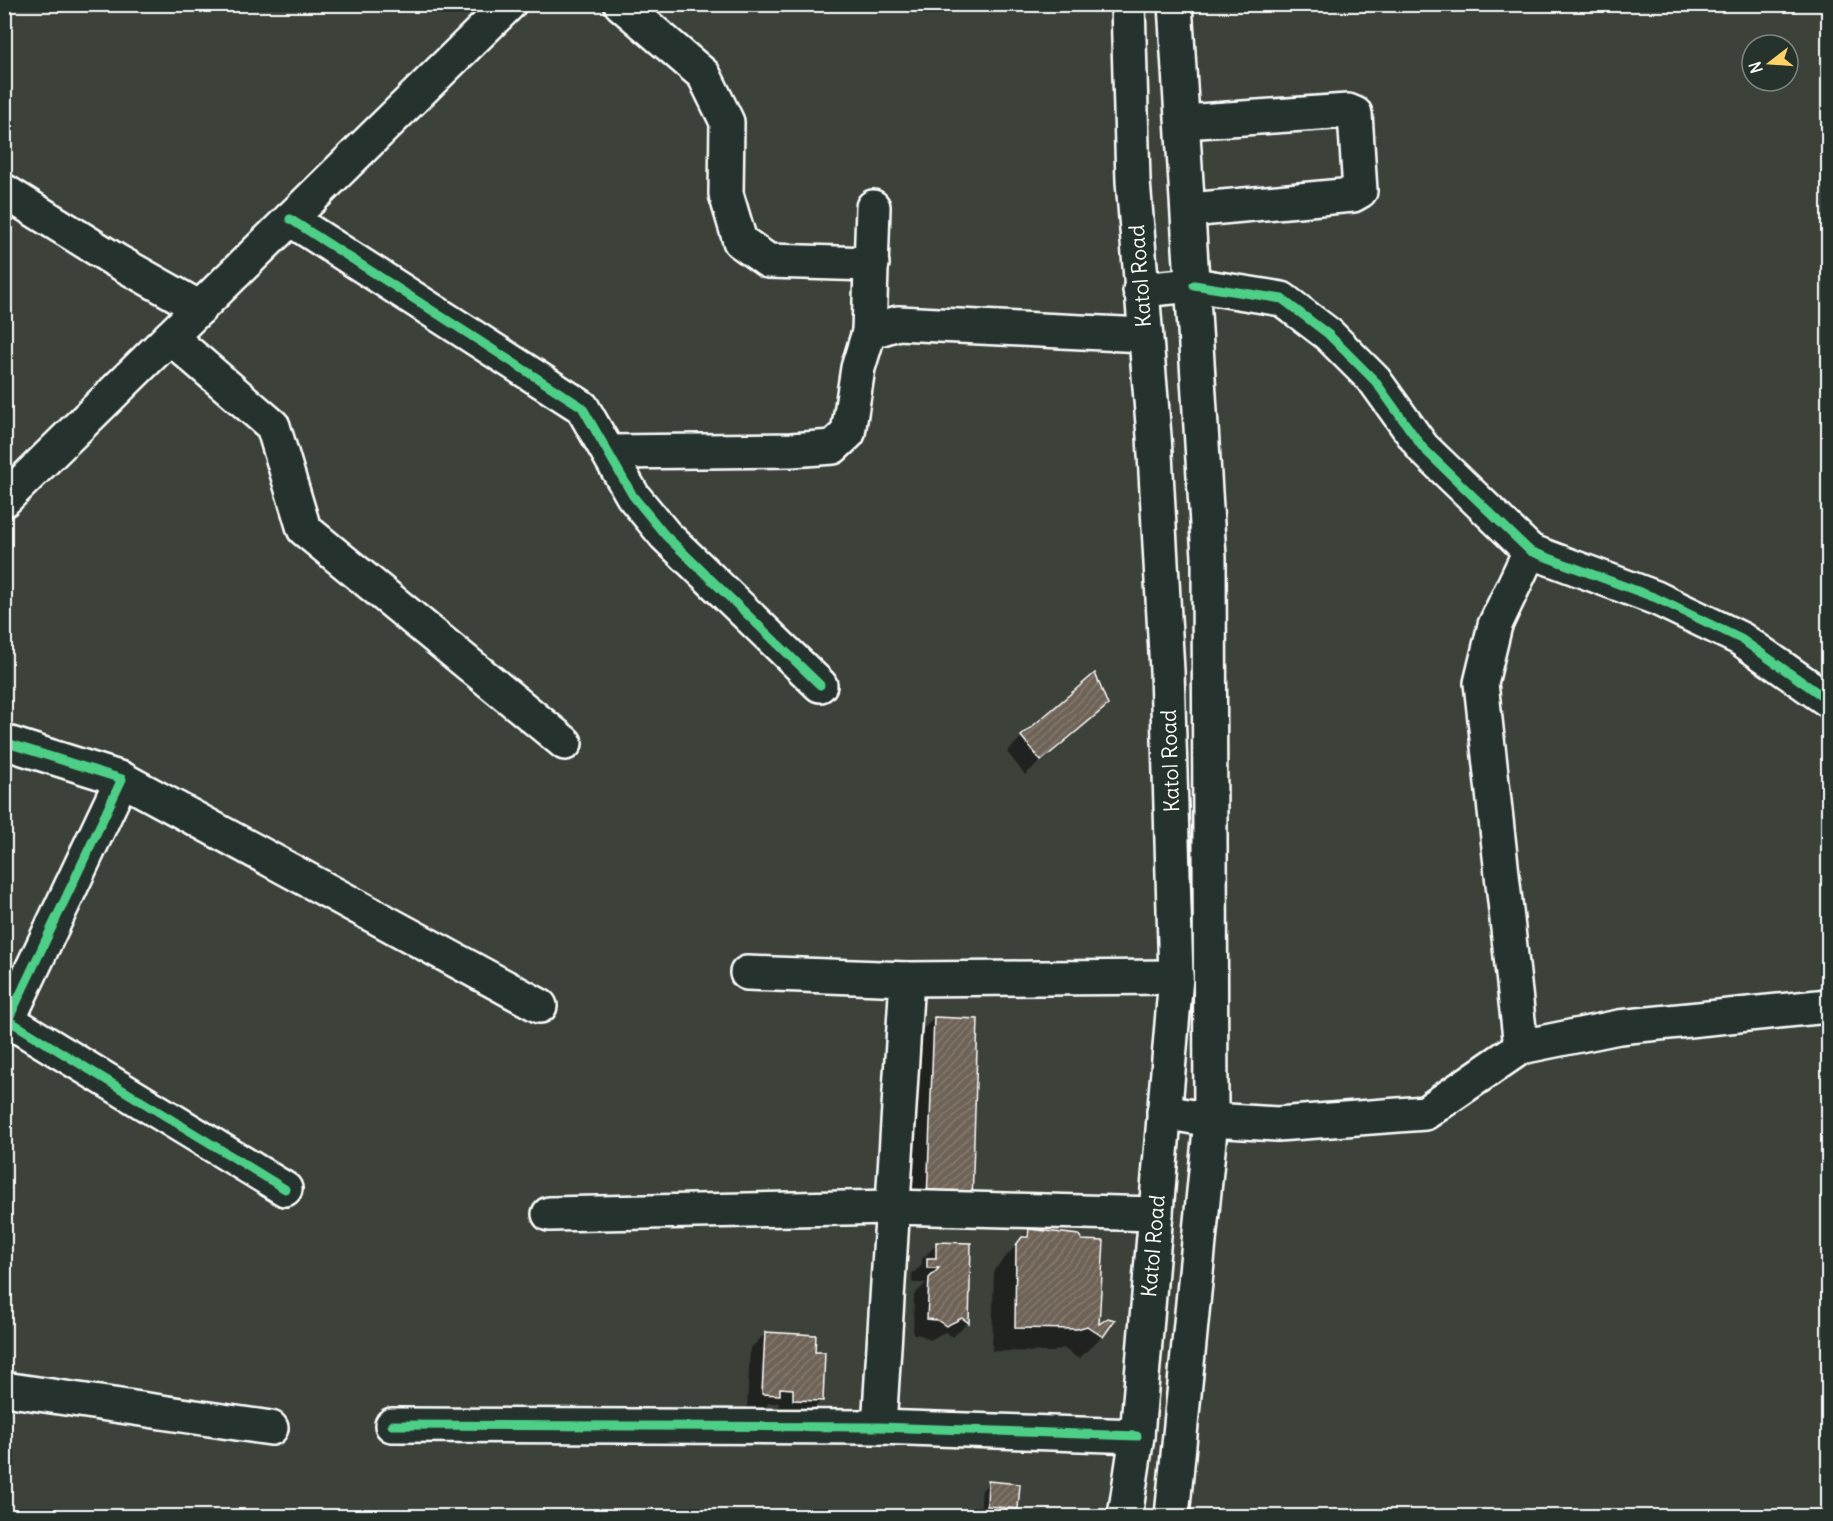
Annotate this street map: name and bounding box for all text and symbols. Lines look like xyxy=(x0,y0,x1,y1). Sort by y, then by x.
north arrow xyxy=(1740,33,1800,93)
text: N xyxy=(1744,59,1767,76)
street label: Katol Road xyxy=(1123,224,1157,328)
street label: Katol Road xyxy=(1155,709,1185,813)
street label: Katol Road xyxy=(1135,1194,1171,1298)

